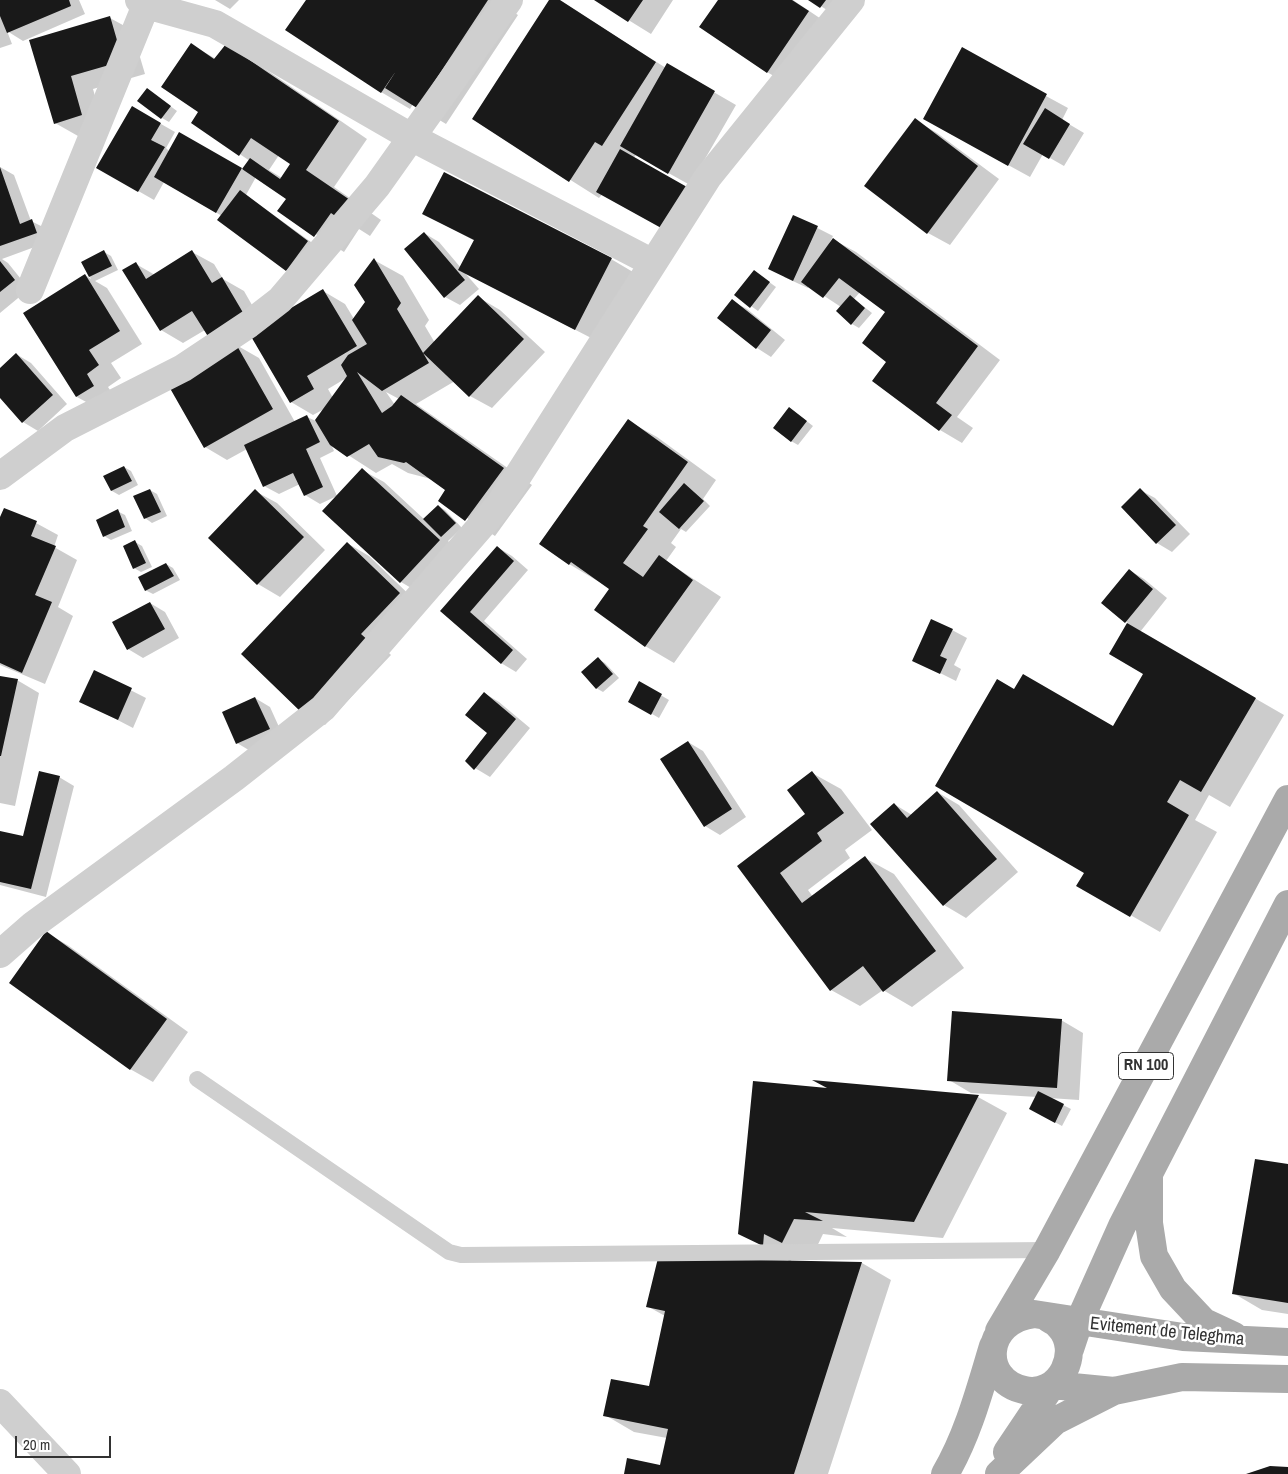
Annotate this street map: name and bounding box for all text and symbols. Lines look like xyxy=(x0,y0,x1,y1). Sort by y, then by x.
road number: RN 100 xyxy=(1118,1052,1174,1080)
street label: Evitement de Teleghma xyxy=(1089,1313,1245,1351)
scale bar xyxy=(18,1426,114,1458)
text: 20 m xyxy=(23,1434,50,1455)

